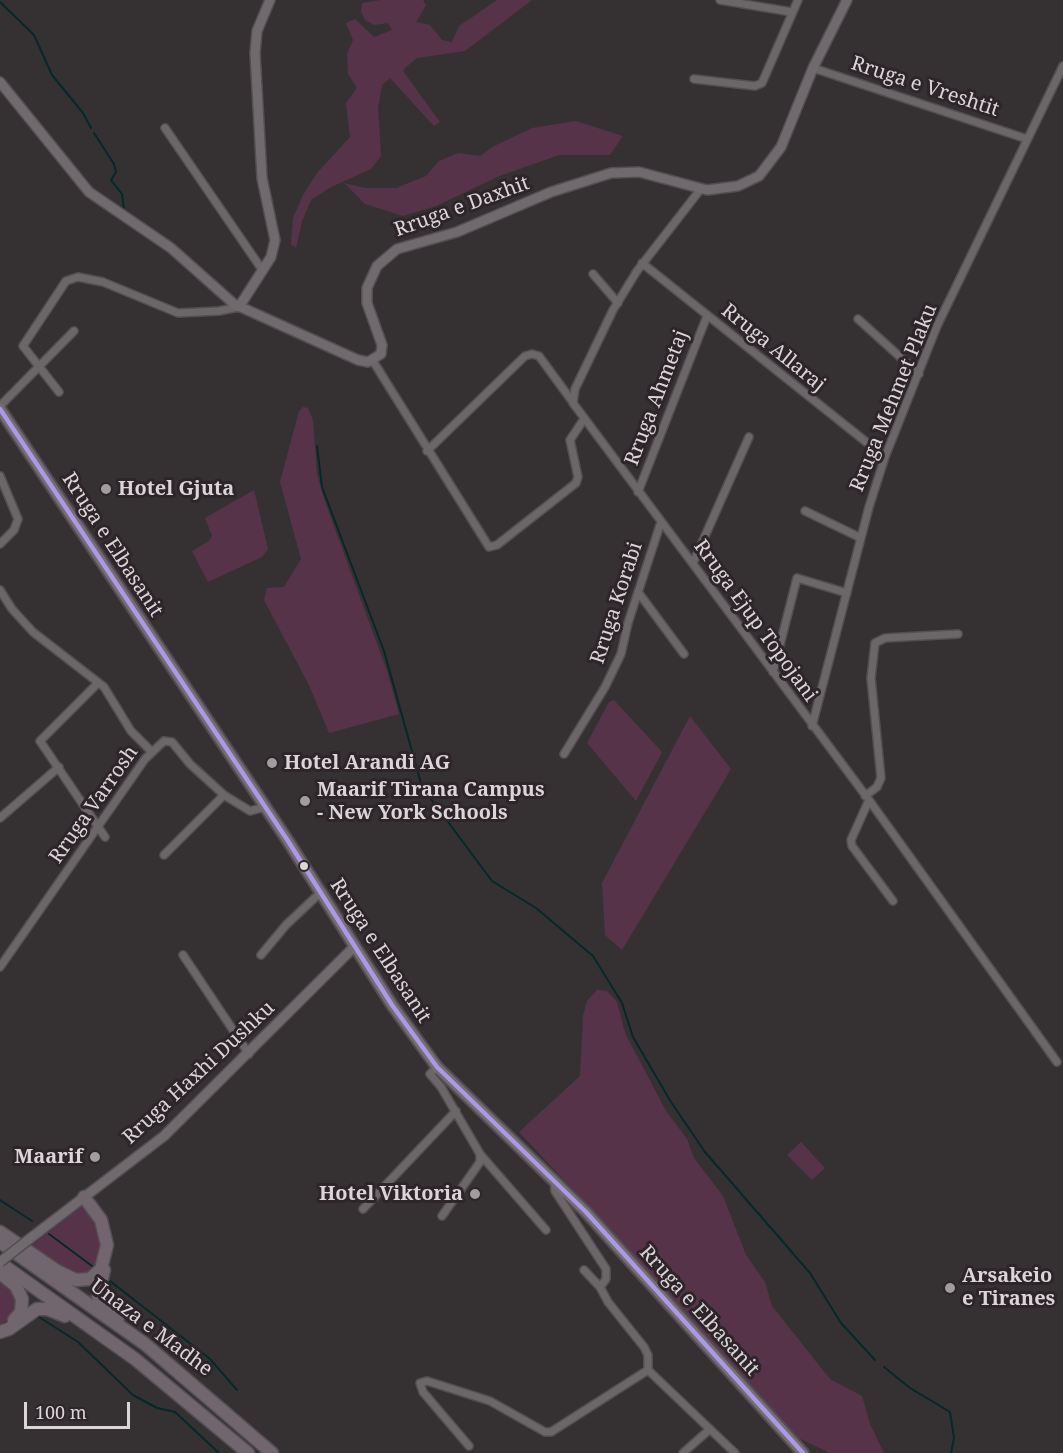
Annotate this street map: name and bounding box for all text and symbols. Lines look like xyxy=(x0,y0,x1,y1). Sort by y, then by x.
street label: Rruga e Vreshtit xyxy=(848,52,1002,122)
street label: Rruga e Daxhit xyxy=(391,171,533,243)
street label: Rruga Allaraj xyxy=(716,299,830,397)
street label: Rruga Mehmet Plaku xyxy=(845,301,943,495)
street label: Rruga Ahmetaj xyxy=(620,327,694,469)
street label: Rruga e Elbasanit xyxy=(56,468,168,622)
place label: Hotel Gjuta xyxy=(118,477,234,501)
marker: Hotel Gjuta xyxy=(99,482,113,496)
street label: Rruga Ejup Topojani xyxy=(688,535,822,707)
street label: Rruga Korabi xyxy=(586,539,648,667)
street label: Rruga Varrosh xyxy=(45,742,143,868)
place label: Hotel Arandi AG xyxy=(284,751,450,775)
marker: Hotel Arandi AG xyxy=(265,756,279,770)
place label: Maarif Tirana Campus - New York Schools xyxy=(317,778,545,825)
marker: Maarif Tirana Campus - New York Schools xyxy=(298,794,312,808)
unlabelled marker xyxy=(298,860,310,872)
street label: Rruga e Elbasanit xyxy=(324,874,436,1028)
street label: Rruga Haxhi Dushku xyxy=(118,996,280,1150)
place label: Maarif xyxy=(14,1145,83,1169)
marker: Maarif xyxy=(88,1150,102,1164)
place label: Hotel Viktoria xyxy=(319,1182,463,1206)
marker: Hotel Viktoria xyxy=(468,1187,482,1201)
street label: Rruga e Elbasanit xyxy=(634,1241,764,1381)
place label: Arsakeio e Tiranes xyxy=(962,1264,1055,1311)
street label: Unaza e Madhe xyxy=(85,1274,217,1382)
marker: Arsakeio e Tiranes xyxy=(943,1281,957,1295)
scale bar xyxy=(27,1390,134,1428)
text: 100 m xyxy=(35,1400,87,1424)

